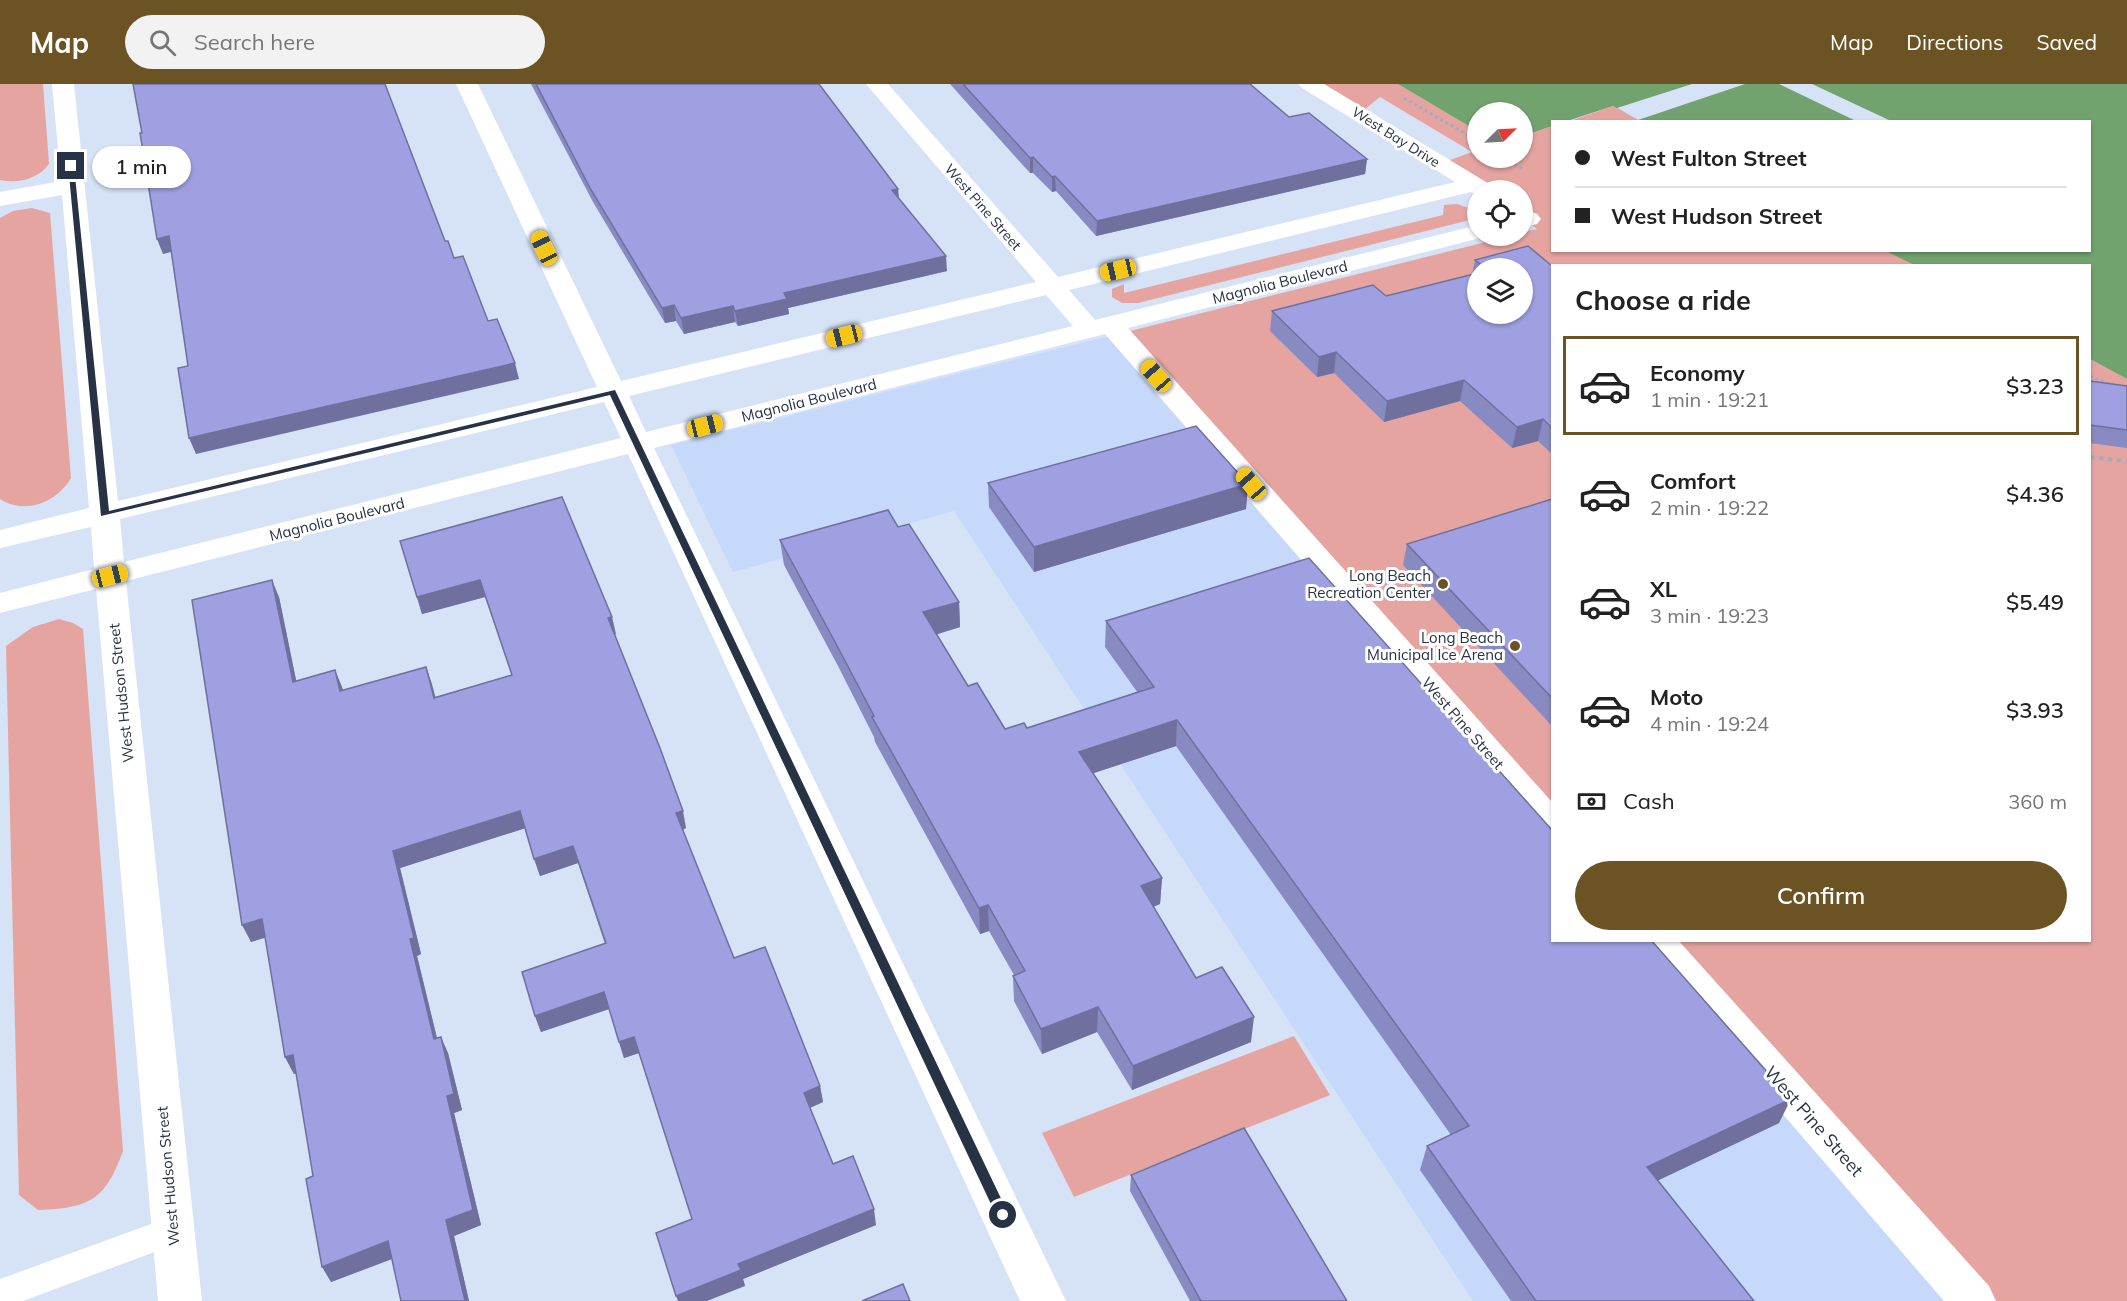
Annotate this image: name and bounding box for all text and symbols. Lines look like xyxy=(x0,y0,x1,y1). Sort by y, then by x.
search box xyxy=(125,15,545,69)
text: Map xyxy=(30,25,89,60)
icon: search xyxy=(146,26,179,59)
text: Search here xyxy=(194,28,315,56)
text: Map xyxy=(1830,29,1873,55)
text: Directions xyxy=(1906,29,2003,55)
text: Saved xyxy=(2036,29,2097,55)
north arrow xyxy=(1467,102,1533,168)
map controls xyxy=(1467,102,1533,324)
street label: West Bay Drive xyxy=(1349,103,1443,171)
text: West Fulton Street xyxy=(1611,144,1807,172)
callout: 1 min xyxy=(92,145,191,187)
route end xyxy=(57,152,84,179)
text: 1 min xyxy=(116,154,167,179)
street label: West Pine Street xyxy=(941,160,1025,254)
button: locate xyxy=(1467,180,1533,246)
text: West Hudson Street xyxy=(1611,202,1822,230)
car xyxy=(528,228,560,268)
street label: Magnolia Boulevard xyxy=(1210,256,1350,308)
car xyxy=(1098,257,1138,283)
button: layers xyxy=(1467,258,1533,324)
text: Choose a ride xyxy=(1575,283,1751,317)
car xyxy=(824,323,864,349)
car xyxy=(1137,357,1175,395)
icon: car xyxy=(1578,359,1632,413)
text: Economy xyxy=(1650,359,1745,387)
text: $3.23 xyxy=(2006,372,2064,400)
street label: Magnolia Boulevard xyxy=(739,374,879,426)
text: 1 min · 19:21 xyxy=(1650,387,1769,412)
car xyxy=(685,413,725,439)
car xyxy=(1232,465,1270,503)
icon: car xyxy=(1578,467,1632,521)
text: Comfort xyxy=(1650,467,1736,495)
text: $4.36 xyxy=(2006,480,2064,508)
street label: Magnolia Boulevard xyxy=(267,493,407,545)
text: 2 min · 19:22 xyxy=(1650,495,1769,520)
car xyxy=(90,563,130,589)
place label: Long Beach Recreation Center xyxy=(1307,566,1432,602)
icon: car xyxy=(1578,575,1632,629)
text: XL xyxy=(1650,575,1677,603)
marker: Long Beach Recreation Center xyxy=(1436,577,1450,591)
text: $5.49 xyxy=(2006,588,2064,616)
text: 3 min · 19:23 xyxy=(1650,603,1769,628)
street label: West Hudson Street xyxy=(104,622,138,764)
place label: Long Beach Municipal Ice Arena xyxy=(1367,628,1503,664)
marker: Long Beach Municipal Ice Arena xyxy=(1508,639,1522,653)
street label: West Pine Street xyxy=(1418,673,1508,773)
icon: car xyxy=(1578,683,1632,737)
text: Moto xyxy=(1650,683,1703,711)
text: $3.93 xyxy=(2006,696,2064,724)
text: 4 min · 19:24 xyxy=(1650,711,1769,736)
icon: cash xyxy=(1575,785,1608,818)
text: Cash xyxy=(1623,787,1675,815)
text: 360 m xyxy=(2008,789,2067,814)
button: Confirm xyxy=(1575,861,2067,930)
street label: West Pine Street xyxy=(1760,1061,1868,1181)
street label: West Hudson Street xyxy=(152,1106,184,1246)
route start xyxy=(989,1201,1016,1228)

